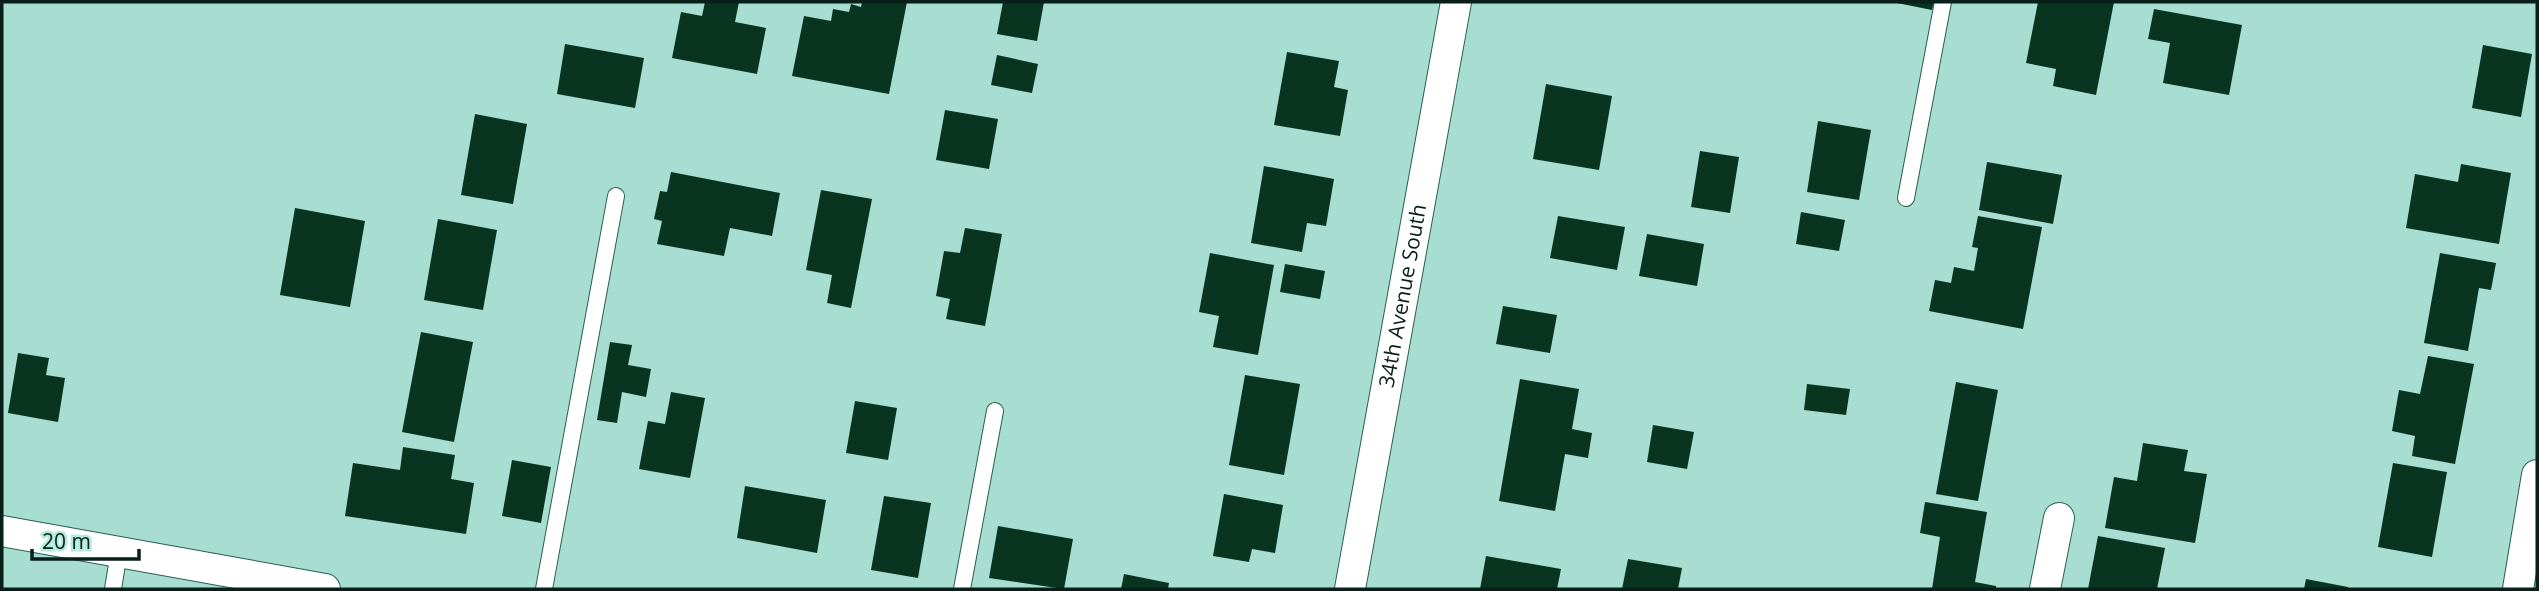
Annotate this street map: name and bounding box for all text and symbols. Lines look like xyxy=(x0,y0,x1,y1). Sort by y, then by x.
street label: 34th Avenue South xyxy=(1372,202,1432,390)
scale bar xyxy=(32,518,138,562)
text: 20 m xyxy=(42,527,91,555)

